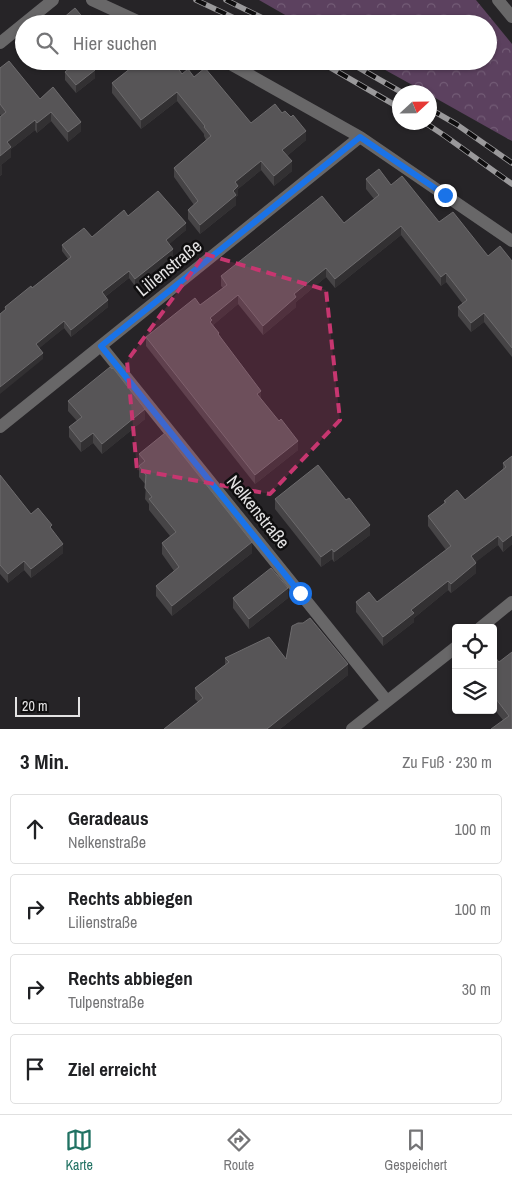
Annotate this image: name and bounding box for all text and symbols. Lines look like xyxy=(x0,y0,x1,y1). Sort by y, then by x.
search box xyxy=(15,15,497,70)
icon: search xyxy=(33,29,61,57)
text: Hier suchen xyxy=(73,30,157,56)
north arrow xyxy=(392,85,437,130)
route end xyxy=(434,184,457,207)
street label: Lilienstraße xyxy=(131,233,207,302)
street label: Nelkenstraße xyxy=(221,470,296,554)
route start xyxy=(289,582,312,605)
map controls xyxy=(452,624,497,714)
button: locate xyxy=(452,624,497,669)
button: layers xyxy=(452,669,497,714)
scale bar xyxy=(15,694,80,717)
text: 20 m xyxy=(22,697,48,715)
text: 3 Min. xyxy=(20,747,69,776)
text: Zu Fuß · 230 m xyxy=(402,751,492,773)
text: Geradeaus xyxy=(68,805,149,831)
icon: ahead xyxy=(21,815,49,843)
text: 100 m xyxy=(455,818,491,840)
text: Nelkenstraße xyxy=(68,831,146,853)
text: Rechts abbiegen xyxy=(68,885,193,911)
icon: right xyxy=(21,895,49,923)
text: 100 m xyxy=(455,898,491,920)
text: Lilienstraße xyxy=(68,911,137,933)
text: Rechts abbiegen xyxy=(68,965,193,991)
icon: right xyxy=(21,975,49,1003)
text: 30 m xyxy=(462,978,491,1000)
text: Tulpenstraße xyxy=(68,991,144,1013)
icon: arrive xyxy=(21,1055,49,1083)
text: Ziel erreicht xyxy=(68,1056,156,1082)
tab: Karte xyxy=(65,1126,93,1174)
tab: Route xyxy=(223,1126,254,1174)
tab: Gespeichert xyxy=(384,1126,447,1174)

